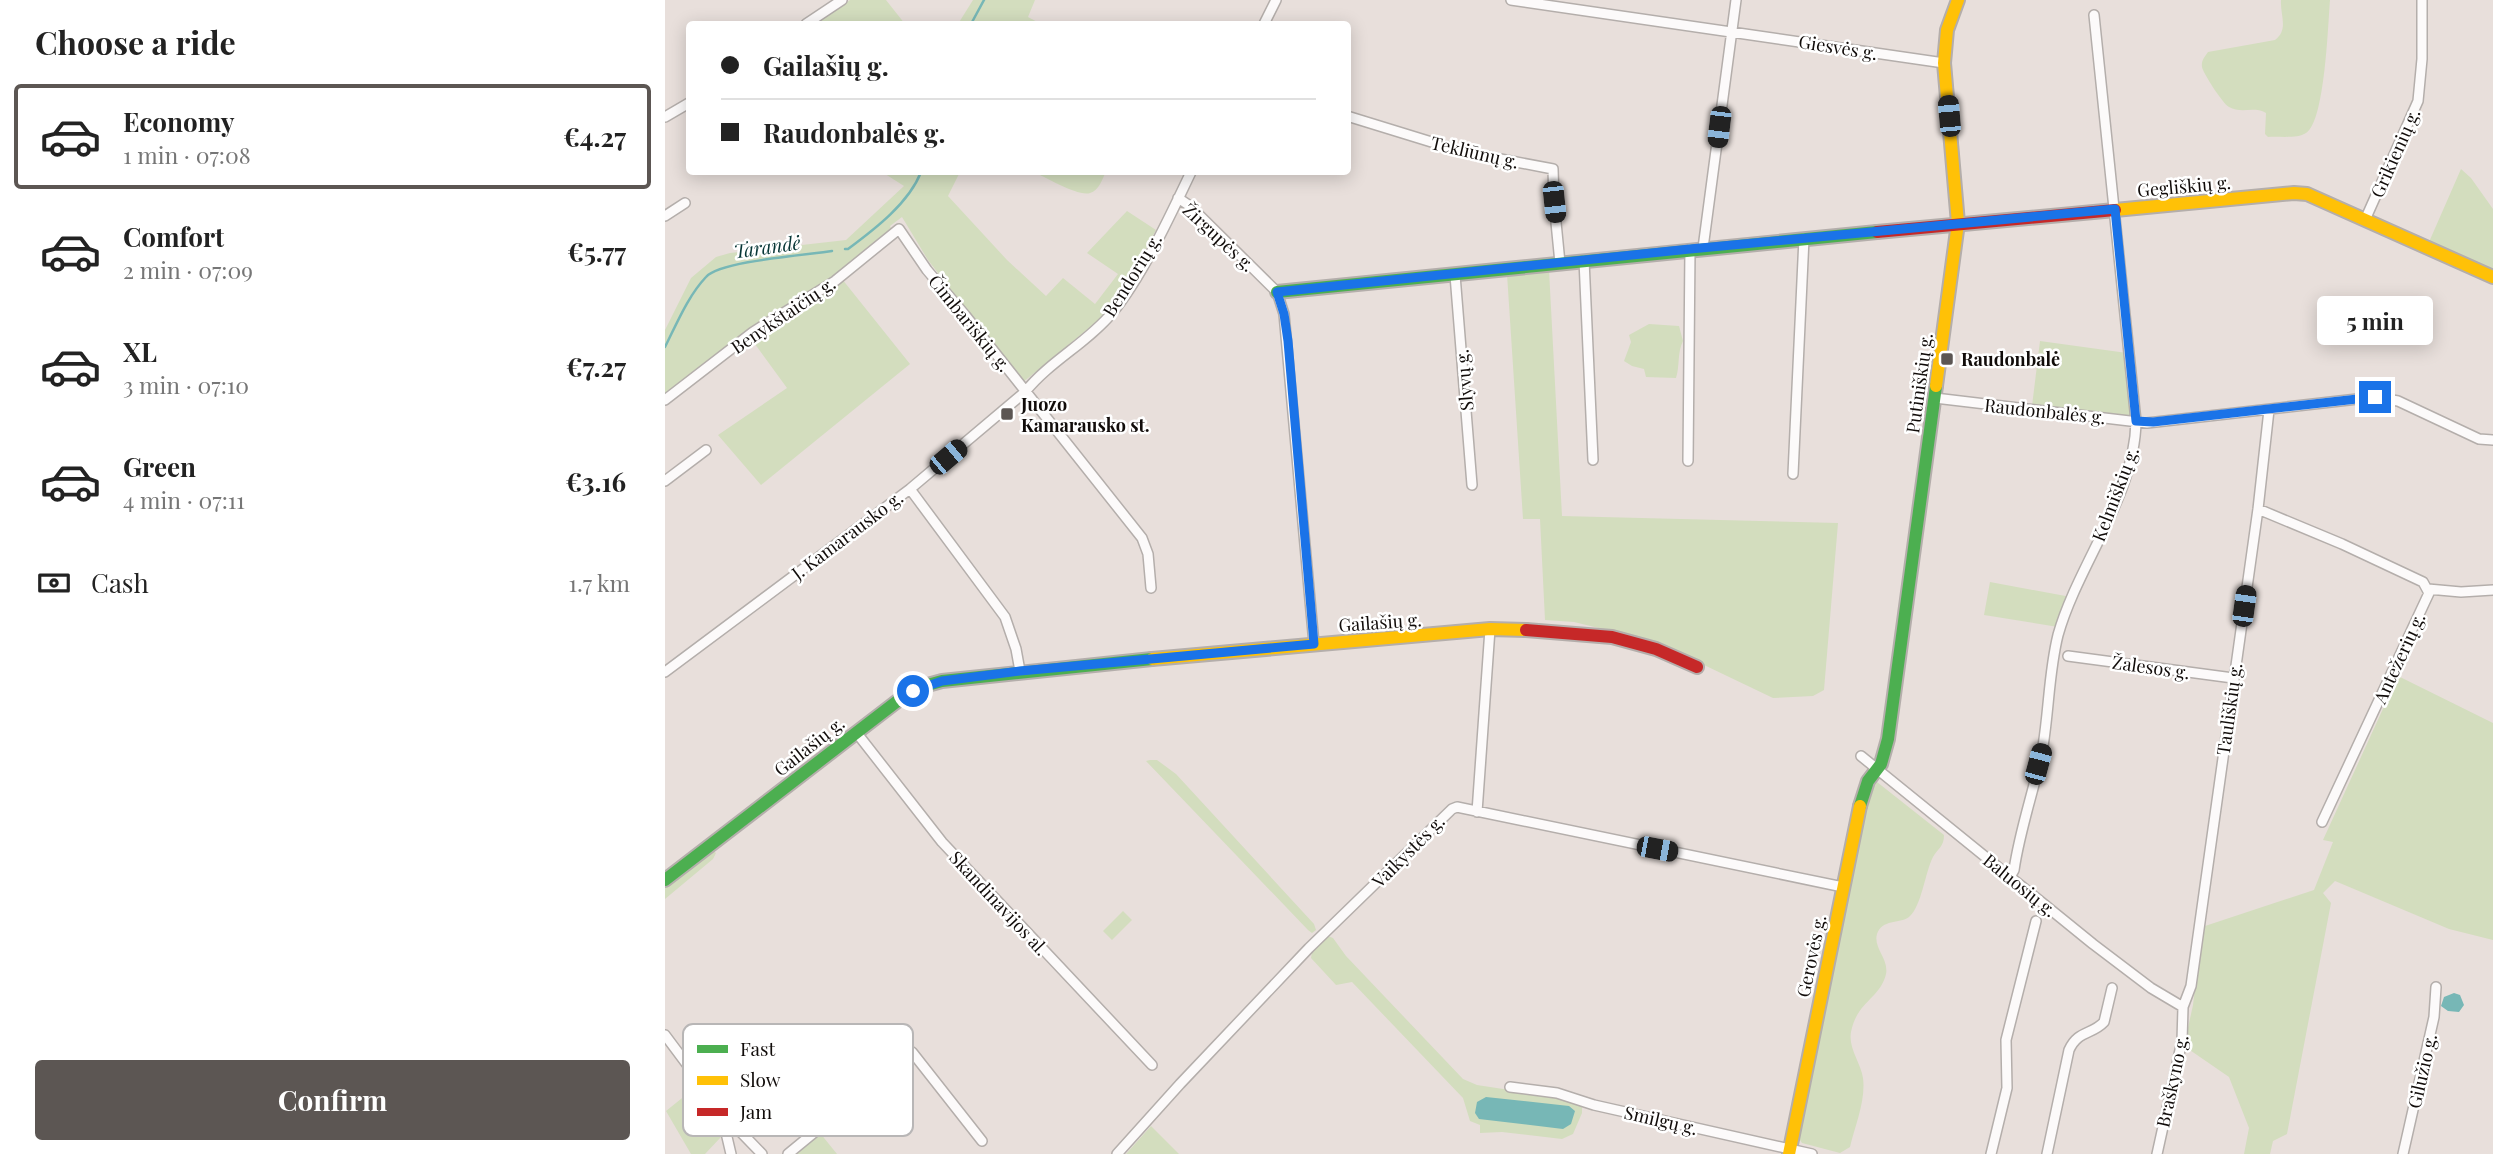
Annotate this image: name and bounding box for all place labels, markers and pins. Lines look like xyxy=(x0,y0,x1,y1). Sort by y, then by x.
place label: Raudonbalė xyxy=(1961,347,2060,371)
marker: Raudonbalė xyxy=(1939,351,1955,367)
place label: Juozo Kamarausko st. xyxy=(1020,392,1150,437)
marker: Juozo Kamarausko st. xyxy=(999,406,1015,422)

